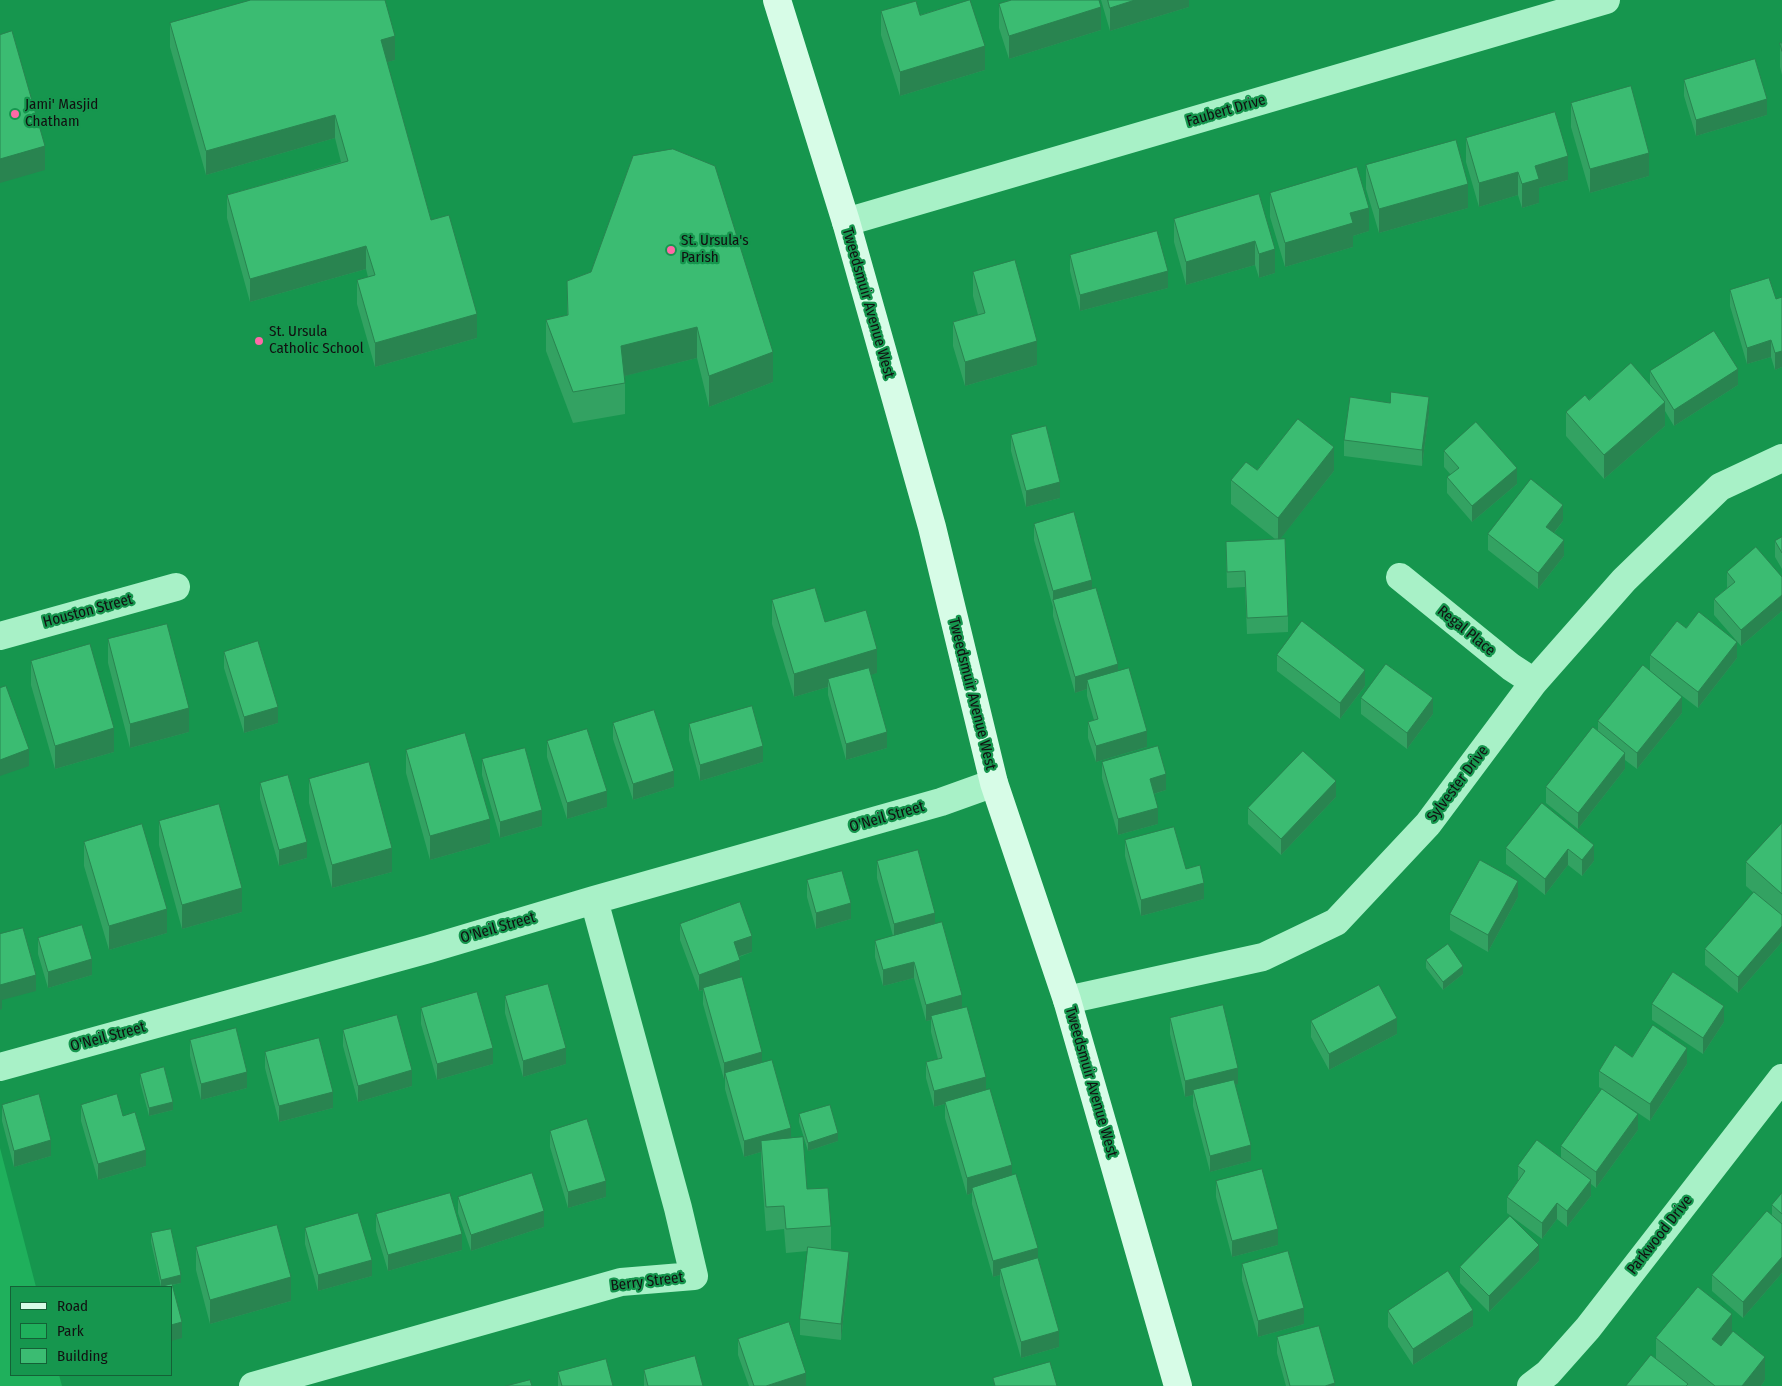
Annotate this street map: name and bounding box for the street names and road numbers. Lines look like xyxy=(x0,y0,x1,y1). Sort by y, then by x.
street label: Faubert Drive xyxy=(1184,91,1268,131)
street label: Tweedsmuir Avenue West xyxy=(838,226,898,380)
street label: Houston Street xyxy=(41,590,135,632)
street label: Regal Place xyxy=(1433,602,1499,660)
street label: Tweedsmuir Avenue West xyxy=(944,616,1000,772)
street label: Sylvester Drive xyxy=(1423,742,1493,826)
street label: O'Neil Street xyxy=(847,798,927,836)
street label: O'Neil Street xyxy=(458,909,538,947)
street label: Tweedsmuir Avenue West xyxy=(1061,1005,1121,1159)
street label: O'Neil Street xyxy=(68,1018,148,1056)
street label: Parkwood Drive xyxy=(1623,1192,1697,1278)
street label: Berry Street xyxy=(610,1269,684,1295)

